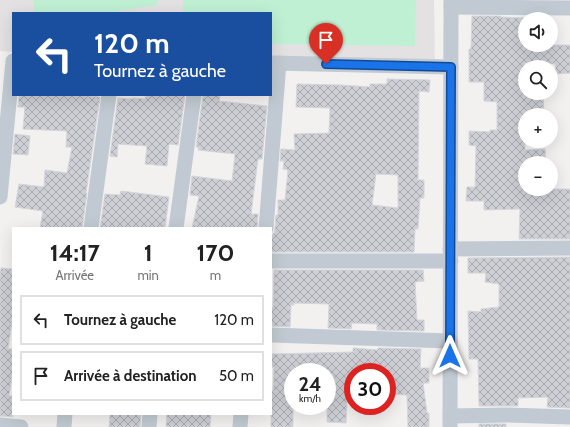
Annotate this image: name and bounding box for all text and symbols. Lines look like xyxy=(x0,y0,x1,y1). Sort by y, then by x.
map controls xyxy=(518,12,558,196)
button: sound xyxy=(518,12,558,52)
pin xyxy=(309,23,343,64)
text: 120 m xyxy=(94,26,170,60)
icon: left xyxy=(28,28,80,80)
icon: arrive xyxy=(315,29,337,51)
text: Tournez à gauche xyxy=(94,60,226,82)
button: search xyxy=(518,60,558,100)
button: + xyxy=(518,108,558,148)
button: − xyxy=(518,156,558,196)
text: 14:17 xyxy=(50,238,100,267)
text: 1 xyxy=(144,238,153,267)
text: 170 xyxy=(197,238,234,267)
text: Arrivée xyxy=(55,267,94,283)
text: min xyxy=(137,267,159,283)
text: m xyxy=(210,267,221,283)
icon: left xyxy=(30,309,52,331)
text: Tournez à gauche xyxy=(64,311,176,329)
text: 120 m xyxy=(214,311,254,329)
position arrow xyxy=(429,335,471,377)
speed limit sign: 30 xyxy=(344,363,396,415)
icon: arrive xyxy=(30,365,52,387)
text: Arrivée à destination xyxy=(64,367,196,385)
text: 50 m xyxy=(219,367,254,385)
text: 24 xyxy=(299,372,322,396)
text: km/h xyxy=(299,392,321,405)

